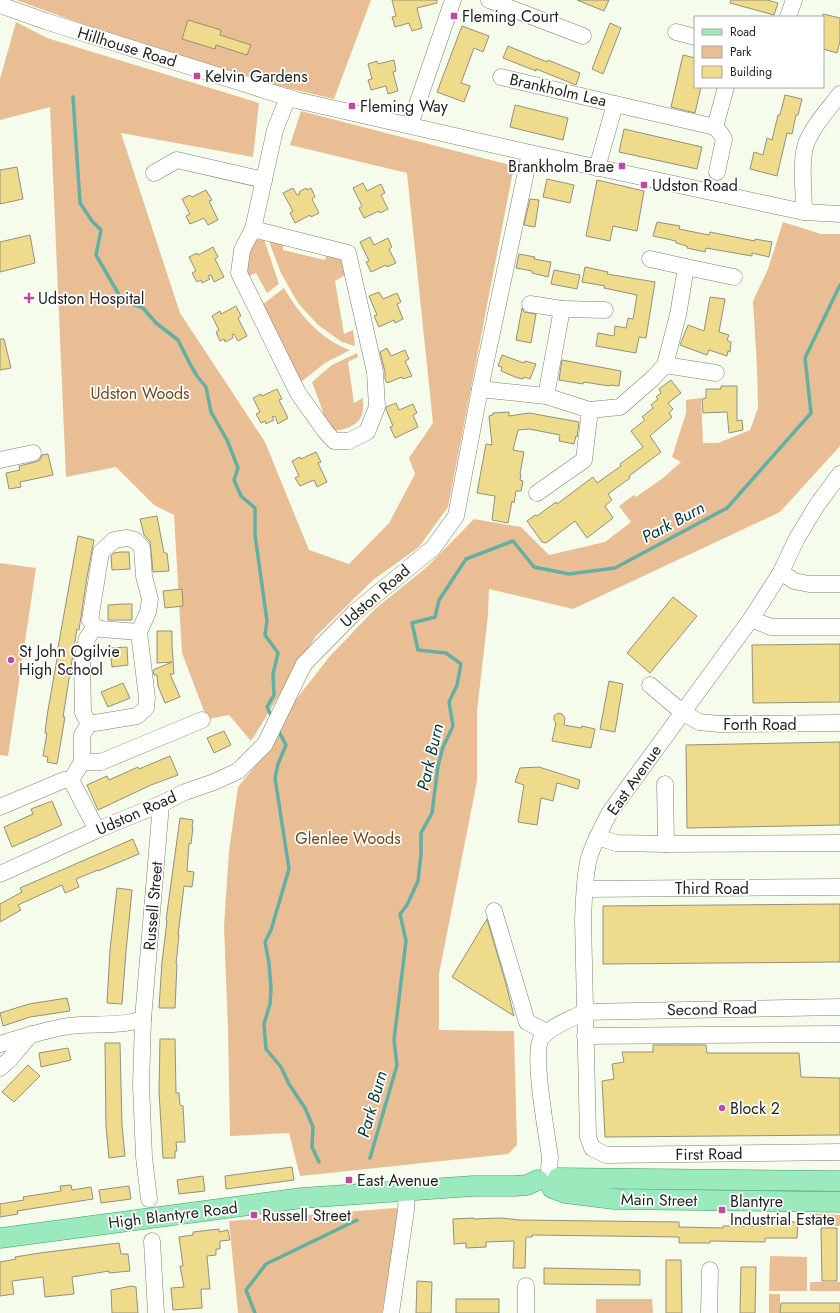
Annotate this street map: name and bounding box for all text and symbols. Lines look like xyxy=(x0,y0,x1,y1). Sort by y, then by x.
place label: Fleming Court xyxy=(462,5,558,28)
marker: Fleming Court xyxy=(449,11,459,21)
legend xyxy=(694,16,824,88)
street label: Hillhouse Road xyxy=(75,21,179,73)
text: Road xyxy=(730,23,756,41)
text: Park xyxy=(730,43,752,61)
text: Building xyxy=(730,63,772,81)
place label: Kelvin Gardens xyxy=(205,65,308,88)
street label: Brankholm Lea xyxy=(507,68,609,112)
marker: Kelvin Gardens xyxy=(192,71,202,81)
place label: Fleming Way xyxy=(360,95,449,118)
marker: Fleming Way xyxy=(347,101,357,111)
place label: Brankholm Brae xyxy=(508,155,614,178)
marker: Brankholm Brae xyxy=(617,161,627,171)
place label: Udston Road xyxy=(652,174,738,197)
marker: Udston Road xyxy=(639,180,649,190)
place label: Udston Hospital xyxy=(38,287,144,310)
marker: Udston Hospital xyxy=(23,292,35,304)
park label: Udston Woods xyxy=(91,382,189,405)
water label: Park Burn xyxy=(637,495,709,549)
street label: Udston Road xyxy=(335,559,415,633)
place label: St John Ogilvie High School xyxy=(19,640,120,681)
marker: St John Ogilvie High School xyxy=(6,655,16,665)
street label: Forth Road xyxy=(723,713,797,736)
water label: Park Burn xyxy=(411,721,449,793)
street label: East Avenue xyxy=(601,740,667,820)
street label: Udston Road xyxy=(92,785,180,841)
park label: Glenlee Woods xyxy=(295,827,401,850)
street label: Russell Street xyxy=(138,861,168,951)
street label: Third Road xyxy=(675,877,749,900)
street label: Second Road xyxy=(667,997,757,1021)
water label: Park Burn xyxy=(351,1068,393,1140)
place label: Block 2 xyxy=(730,1097,780,1120)
marker: Block 2 xyxy=(717,1103,727,1113)
street label: First Road xyxy=(675,1142,743,1166)
place label: East Avenue xyxy=(357,1169,438,1192)
marker: East Avenue xyxy=(344,1175,354,1185)
street label: Main Street xyxy=(621,1188,697,1212)
place label: Blantyre Industrial Estate xyxy=(730,1190,835,1231)
street label: High Blantyre Road xyxy=(107,1196,239,1234)
place label: Russell Street xyxy=(262,1204,351,1227)
marker: Blantyre Industrial Estate xyxy=(717,1205,727,1215)
marker: Russell Street xyxy=(249,1210,259,1220)

